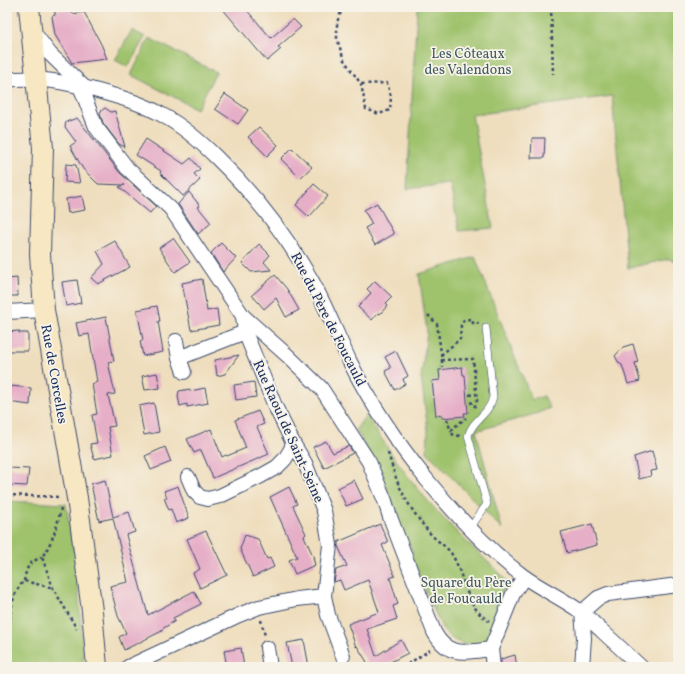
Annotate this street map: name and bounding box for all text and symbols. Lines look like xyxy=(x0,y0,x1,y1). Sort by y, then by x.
park label: Les Côteaux des Valendons xyxy=(424,45,512,80)
street label: Rue du Père de Foucauld xyxy=(286,249,370,390)
street label: Rue de Corcelles xyxy=(35,323,72,425)
street label: Rue Raoul de Saint-Seine xyxy=(248,357,328,506)
park label: Square du Père de Foucauld xyxy=(420,574,512,609)

